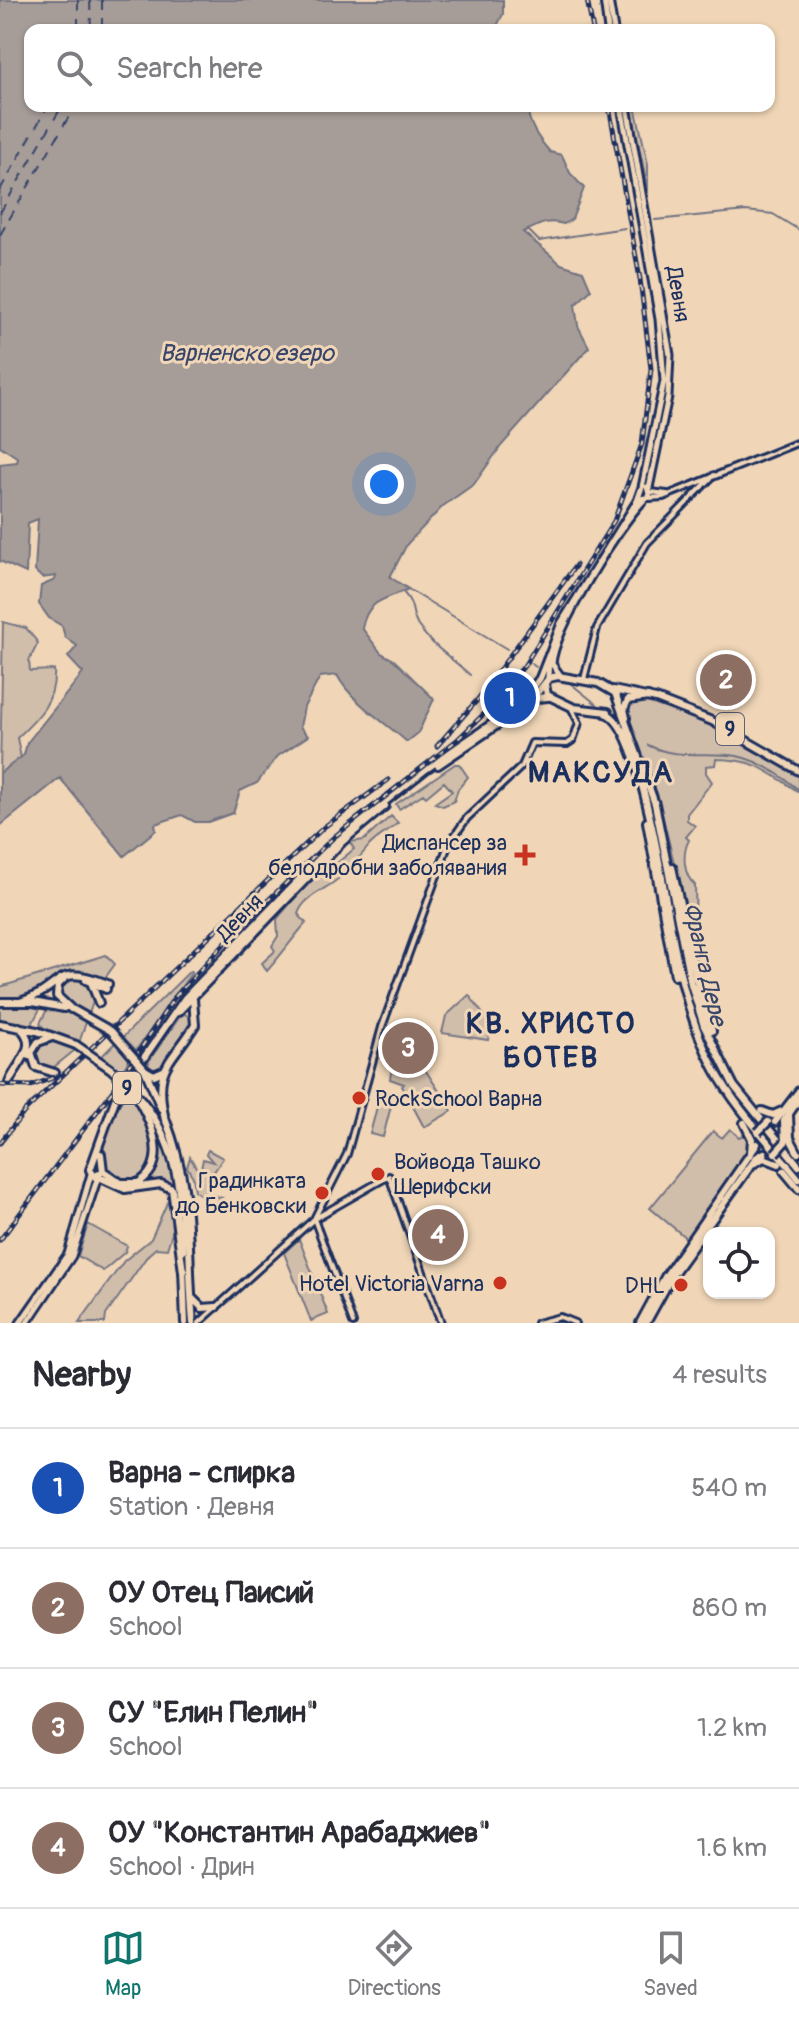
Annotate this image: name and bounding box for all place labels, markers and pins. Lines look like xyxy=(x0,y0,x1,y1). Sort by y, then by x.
pin: 2 xyxy=(700,650,752,710)
pin: 1 xyxy=(484,668,536,728)
place label: Диспансер за белодробни заболявания xyxy=(268,829,507,882)
marker: Диспансер за белодробни заболявания xyxy=(514,844,536,866)
pin: 3 xyxy=(382,1018,434,1078)
place label: RockSchool Варна xyxy=(375,1085,542,1113)
marker: RockSchool Варна xyxy=(350,1089,368,1107)
place label: Войвода Ташко Шерифски xyxy=(394,1148,541,1201)
marker: Войвода Ташко Шерифски xyxy=(369,1165,387,1183)
place label: Градинката до Бенковски xyxy=(175,1167,306,1220)
marker: Градинката до Бенковски xyxy=(313,1184,331,1202)
pin: 4 xyxy=(412,1205,464,1265)
place label: Hotel Victoria Varna xyxy=(299,1270,484,1298)
place label: DHL xyxy=(625,1272,665,1300)
marker: Hotel Victoria Varna xyxy=(491,1274,509,1292)
marker: DHL xyxy=(672,1276,690,1294)

